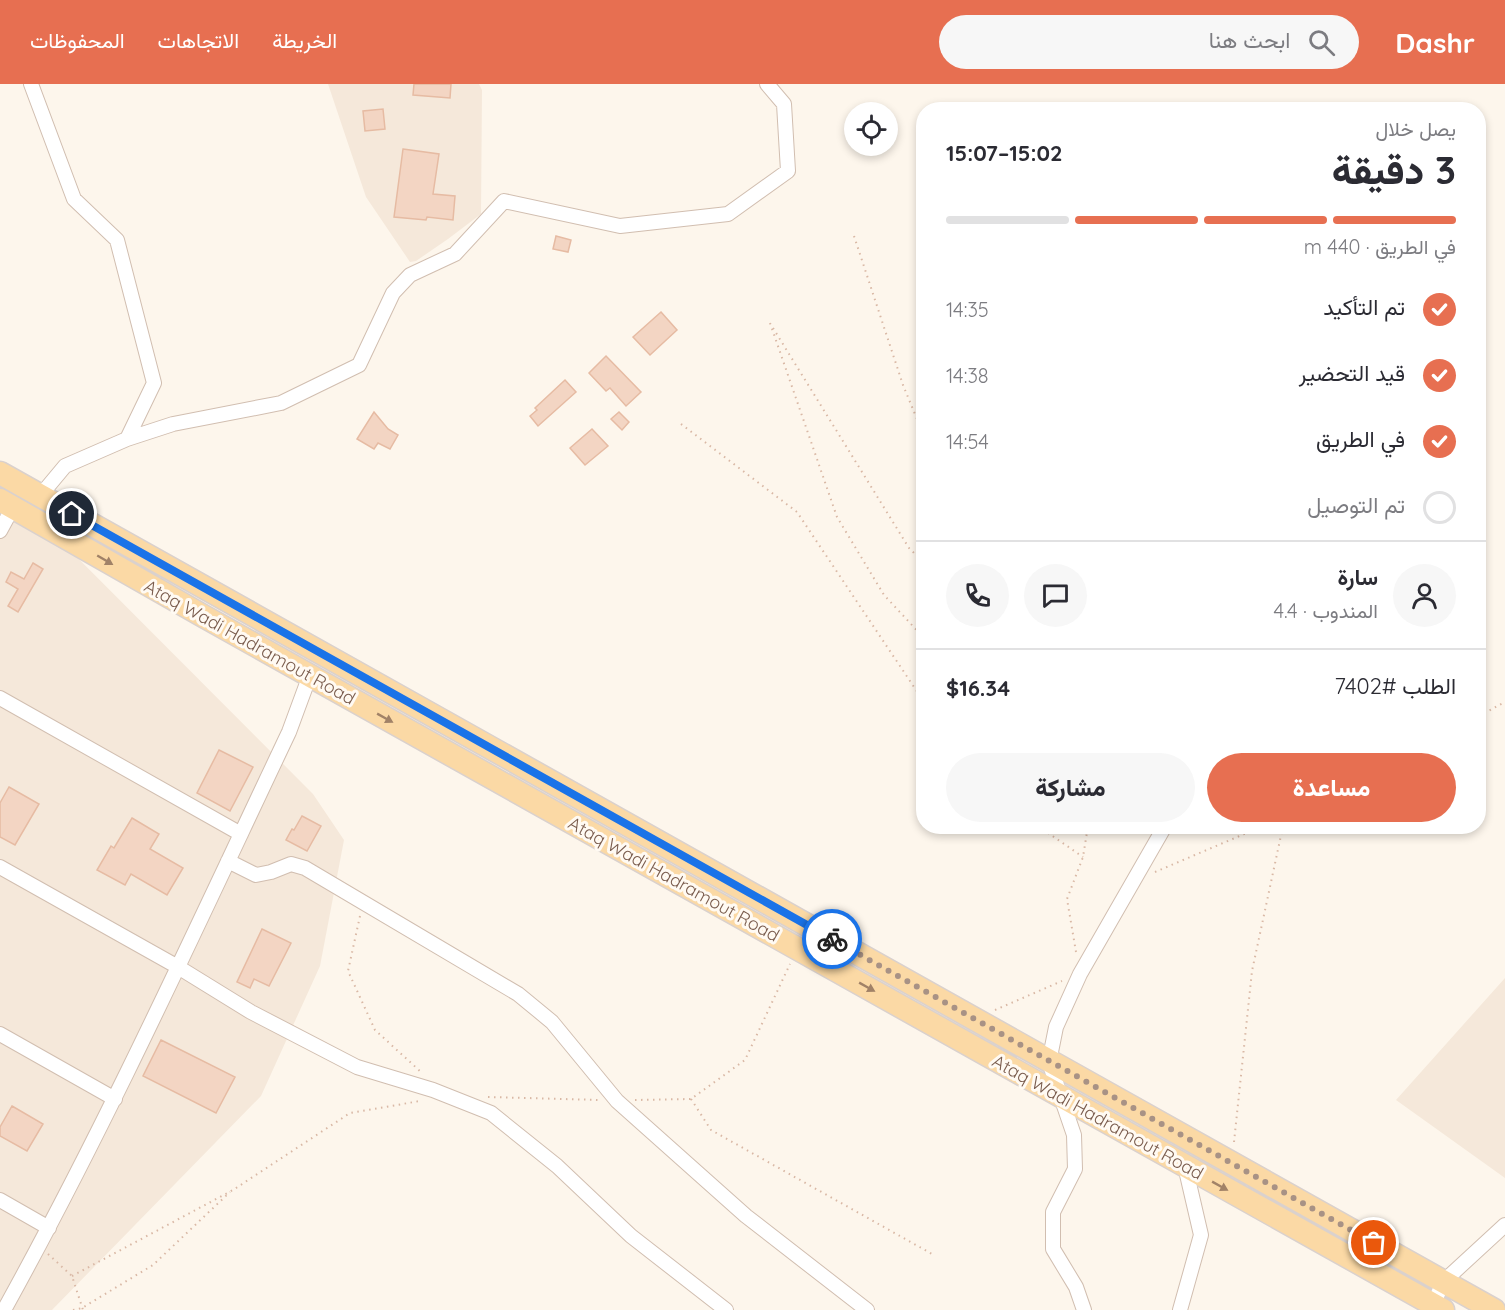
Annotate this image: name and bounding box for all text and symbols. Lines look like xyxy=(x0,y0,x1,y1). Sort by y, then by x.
search box xyxy=(939,15,1359,69)
text: Dashr xyxy=(1395,25,1475,60)
text: ابحث هنا xyxy=(1209,26,1290,54)
icon: search xyxy=(1305,26,1338,59)
text: المحفوظات xyxy=(30,27,125,53)
text: الاتجاهات xyxy=(158,27,239,53)
text: الخريطة xyxy=(272,27,337,53)
map controls xyxy=(844,102,898,156)
button: locate xyxy=(844,102,898,156)
text: يصل خلال xyxy=(1375,116,1456,141)
text: 15:02–15:07 xyxy=(946,139,1063,167)
text: 3 دقيقة xyxy=(1332,145,1456,194)
text: في الطريق · 440 m xyxy=(1304,234,1456,259)
text: تم التأكيد xyxy=(1323,293,1405,321)
icon: check xyxy=(1423,293,1456,326)
text: 14:35 xyxy=(946,297,989,322)
text: قيد التحضير xyxy=(1299,359,1405,387)
icon: check xyxy=(1423,359,1456,392)
text: 14:38 xyxy=(946,363,989,388)
text: في الطريق xyxy=(1316,425,1405,453)
icon: check xyxy=(1423,425,1456,458)
text: 14:54 xyxy=(946,429,989,454)
pin xyxy=(46,488,97,539)
text: تم التوصيل xyxy=(1307,491,1405,519)
icon: home xyxy=(55,497,88,530)
one-way arrow xyxy=(97,555,114,565)
text: سارة xyxy=(1337,563,1378,591)
button: phone xyxy=(946,564,1009,627)
button: chat xyxy=(1024,564,1087,627)
button: person xyxy=(1393,564,1456,627)
street label: Ataq Wadi Hadramout Road xyxy=(140,574,360,710)
text: المندوب · 4.4 xyxy=(1273,598,1378,623)
text: الطلب #7402 xyxy=(1335,672,1456,700)
text: $16.34 xyxy=(946,674,1010,702)
one-way arrow xyxy=(377,713,394,723)
button: مشاركة xyxy=(946,753,1195,822)
button: مساعدة xyxy=(1207,753,1456,822)
street label: Ataq Wadi Hadramout Road xyxy=(564,811,784,947)
courier xyxy=(802,909,862,969)
icon: bike xyxy=(816,923,849,956)
one-way arrow xyxy=(859,982,876,992)
street label: Ataq Wadi Hadramout Road xyxy=(988,1049,1208,1185)
one-way arrow xyxy=(1212,1180,1228,1191)
pin xyxy=(1348,1217,1399,1268)
icon: bag xyxy=(1357,1226,1390,1259)

